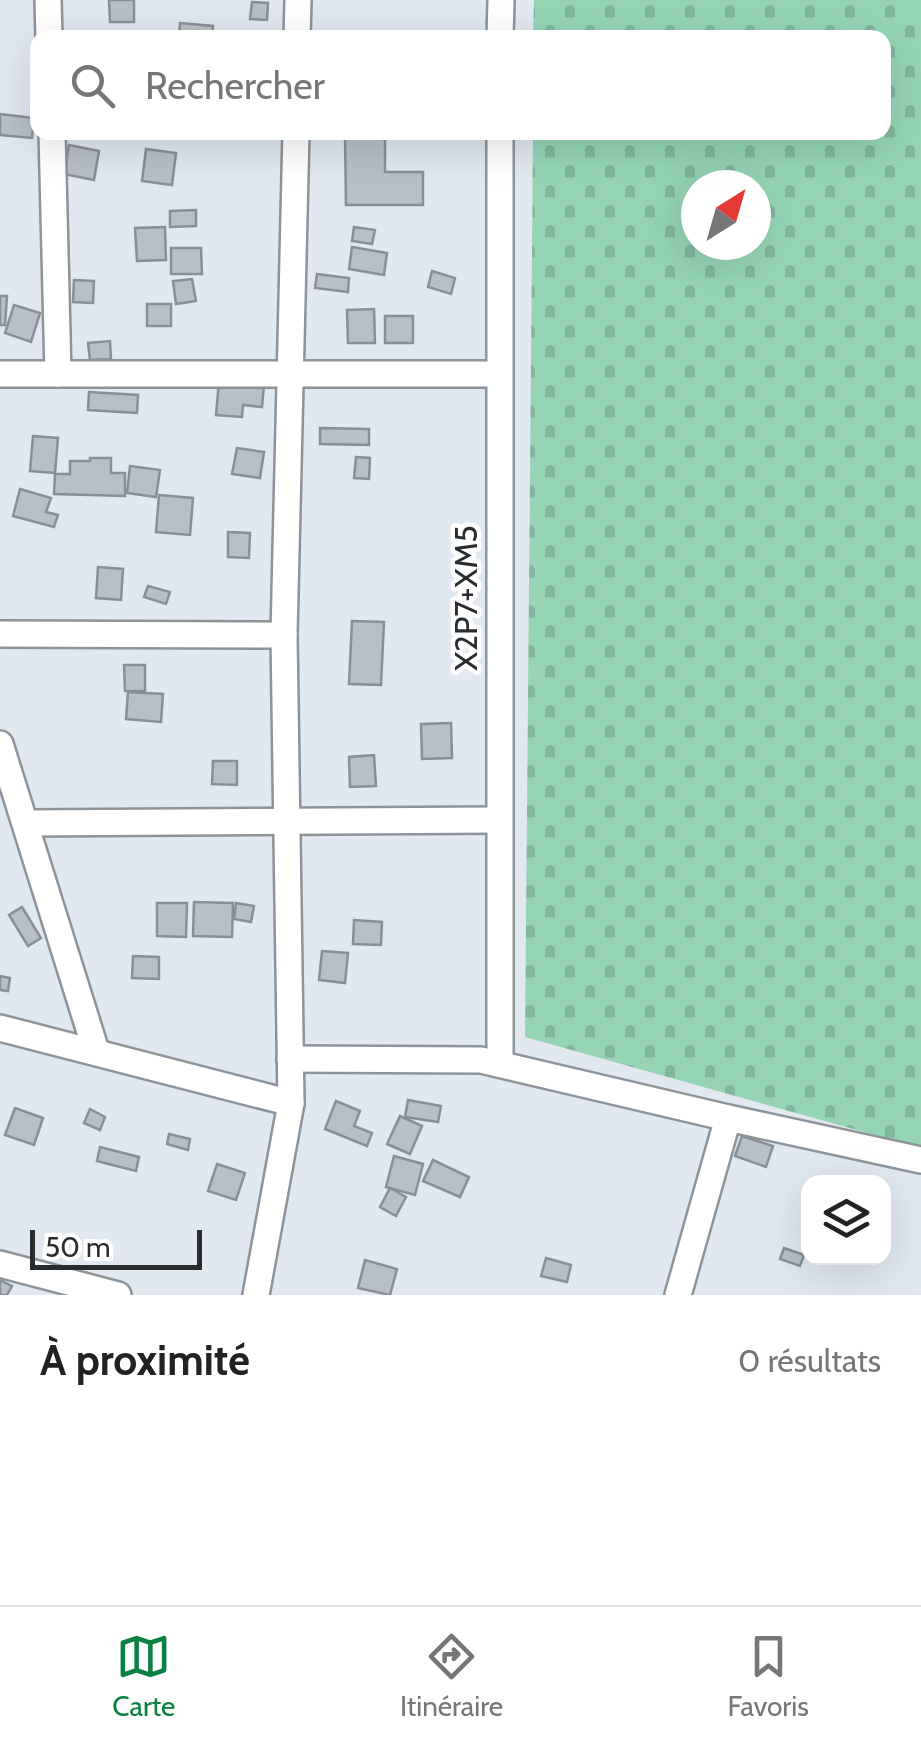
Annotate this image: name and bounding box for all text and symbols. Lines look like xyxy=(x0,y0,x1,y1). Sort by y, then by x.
search box xyxy=(30,30,891,140)
icon: search xyxy=(65,58,120,113)
text: Rechercher xyxy=(145,62,325,109)
north arrow xyxy=(681,170,771,260)
street label: X2P7+XM5 xyxy=(446,525,485,671)
map controls xyxy=(801,1175,891,1265)
button: layers xyxy=(801,1175,891,1265)
scale bar xyxy=(30,1225,202,1270)
text: 50 m xyxy=(45,1230,111,1264)
text: À proximité xyxy=(40,1334,250,1386)
text: 0 résultats xyxy=(738,1341,881,1380)
tab: Carte xyxy=(112,1629,175,1723)
tab: Itinéraire xyxy=(400,1629,503,1723)
tab: Favoris xyxy=(727,1629,809,1723)

